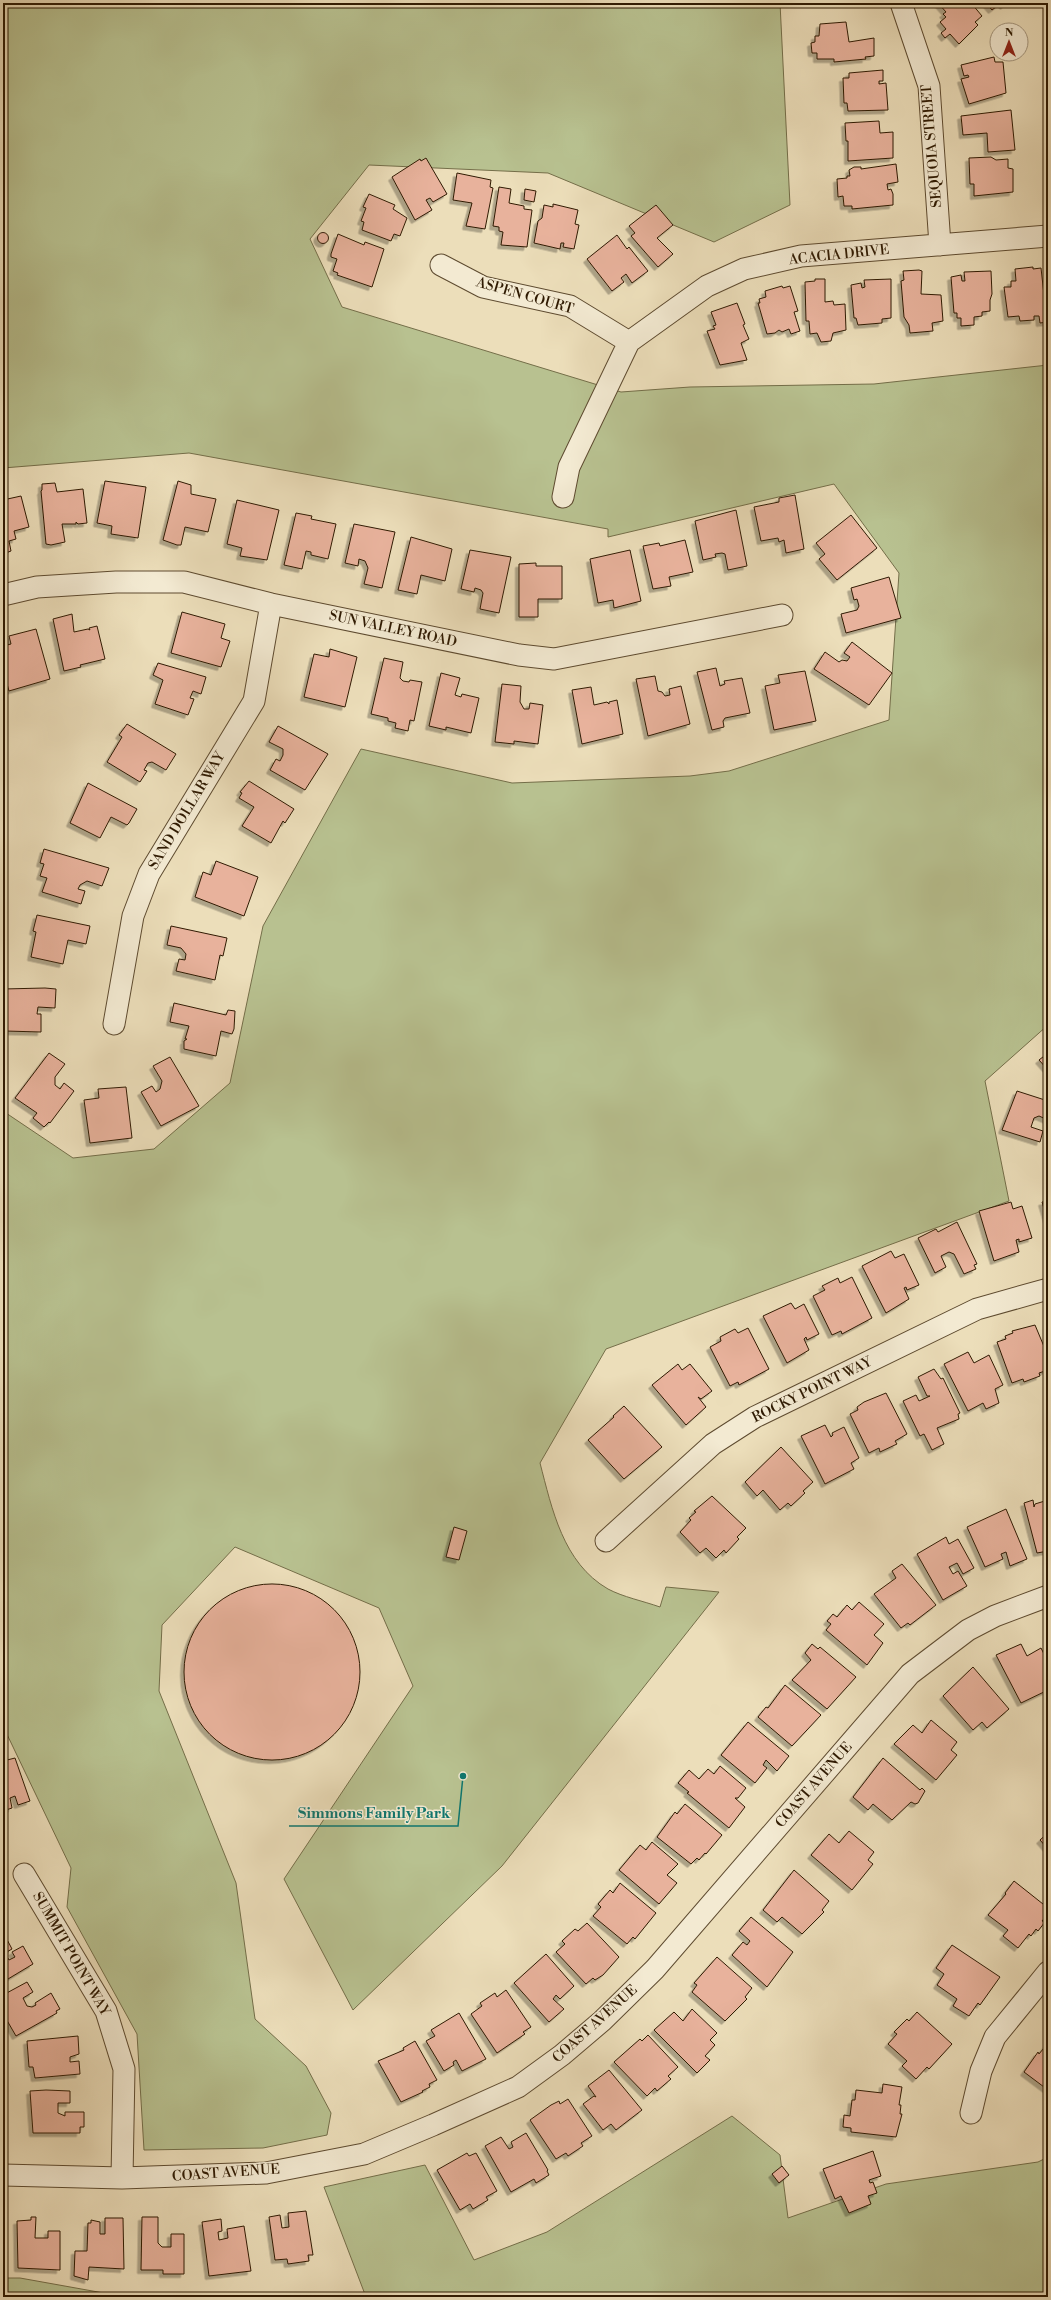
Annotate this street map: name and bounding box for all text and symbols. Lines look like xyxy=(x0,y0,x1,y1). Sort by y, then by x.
north arrow xyxy=(989,22,1029,62)
text: N xyxy=(1005,26,1014,40)
street label: SEQUOIA STREET xyxy=(918,83,946,208)
street label: ACACIA DRIVE xyxy=(787,241,890,269)
street label: ASPEN COURT xyxy=(473,273,576,319)
street label: SUN VALLEY ROAD xyxy=(327,607,459,651)
street label: SAND DOLLAR WAY xyxy=(145,748,230,873)
street label: ROCKY POINT WAY xyxy=(749,1353,876,1427)
street label: COAST AVENUE xyxy=(772,1738,856,1832)
callout: Simmons Family Park xyxy=(289,1799,458,1826)
text: Simmons Family Park xyxy=(298,1804,451,1823)
street label: SUMMIT POINT WAY xyxy=(28,1889,114,2020)
street label: COAST AVENUE xyxy=(549,1981,641,2067)
street label: COAST AVENUE xyxy=(171,2160,281,2186)

